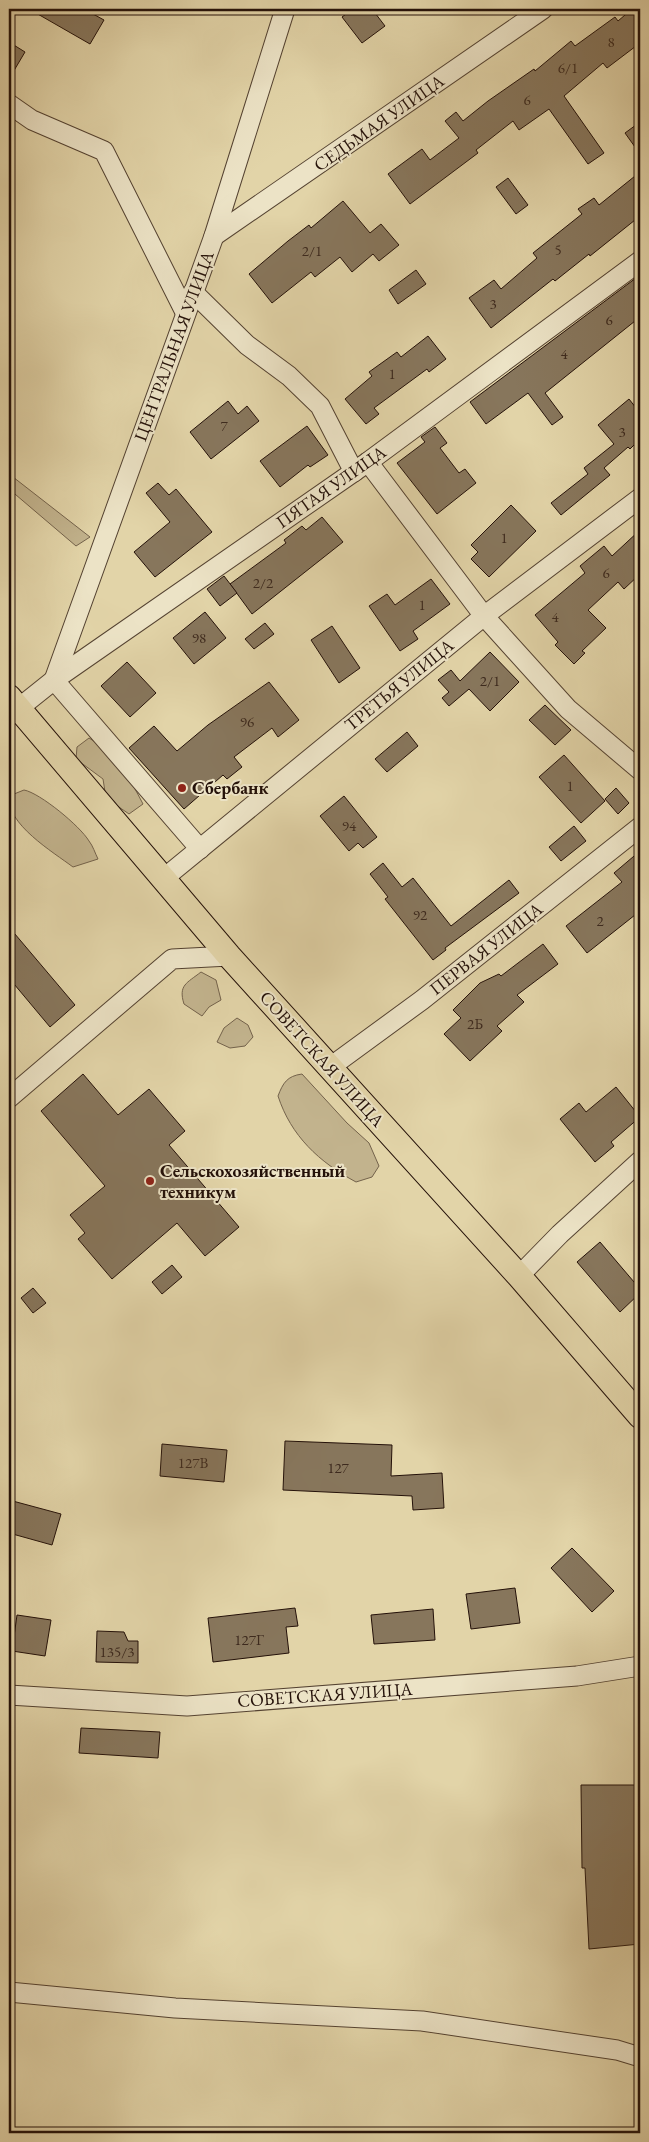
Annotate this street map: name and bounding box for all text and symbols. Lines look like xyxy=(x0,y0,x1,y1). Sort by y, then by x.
house number: 8 xyxy=(607,32,615,51)
house number: 6/1 xyxy=(558,58,578,77)
street label: СЕДЬМАЯ УЛИЦА xyxy=(309,69,449,176)
house number: 6 xyxy=(523,90,531,109)
house number: 5 xyxy=(554,240,562,259)
house number: 2/1 xyxy=(302,241,322,260)
street label: ЦЕНТРАЛЬНАЯ УЛИЦА xyxy=(128,247,219,444)
house number: 3 xyxy=(489,294,497,313)
house number: 6 xyxy=(605,310,613,329)
house number: 4 xyxy=(560,344,568,363)
house number: 1 xyxy=(388,364,396,383)
house number: 7 xyxy=(220,416,228,435)
house number: 3 xyxy=(618,422,626,441)
street label: ПЯТАЯ УЛИЦА xyxy=(271,440,391,533)
house number: 1 xyxy=(500,528,508,547)
house number: 6 xyxy=(602,563,610,582)
house number: 2/2 xyxy=(253,573,274,592)
house number: 1 xyxy=(418,595,426,614)
house number: 4 xyxy=(551,607,559,626)
house number: 98 xyxy=(192,628,206,647)
street label: ТРЕТЬЯ УЛИЦА xyxy=(339,633,458,736)
house number: 2/1 xyxy=(480,671,500,690)
house number: 96 xyxy=(240,712,254,731)
place label: Сбербанк xyxy=(192,776,268,799)
house number: 1 xyxy=(566,776,574,795)
marker: Сбербанк xyxy=(176,782,188,794)
house number: 94 xyxy=(342,816,357,835)
street label: ПЕРВАЯ УЛИЦА xyxy=(424,897,547,1000)
house number: 92 xyxy=(413,905,428,924)
house number: 2 xyxy=(596,911,604,930)
street label: СОВЕТСКАЯ УЛИЦА xyxy=(255,986,390,1132)
house number: 2Б xyxy=(467,1014,483,1033)
place label: Сельскохозяйственный техникум xyxy=(160,1159,345,1203)
marker: Сельскохозяйственный техникум xyxy=(144,1175,156,1187)
house number: 127В xyxy=(178,1453,208,1472)
house number: 127 xyxy=(327,1458,350,1477)
house number: 127Г xyxy=(234,1630,264,1649)
house number: 135/3 xyxy=(100,1642,134,1661)
street label: СОВЕТСКАЯ УЛИЦА xyxy=(237,1677,414,1712)

